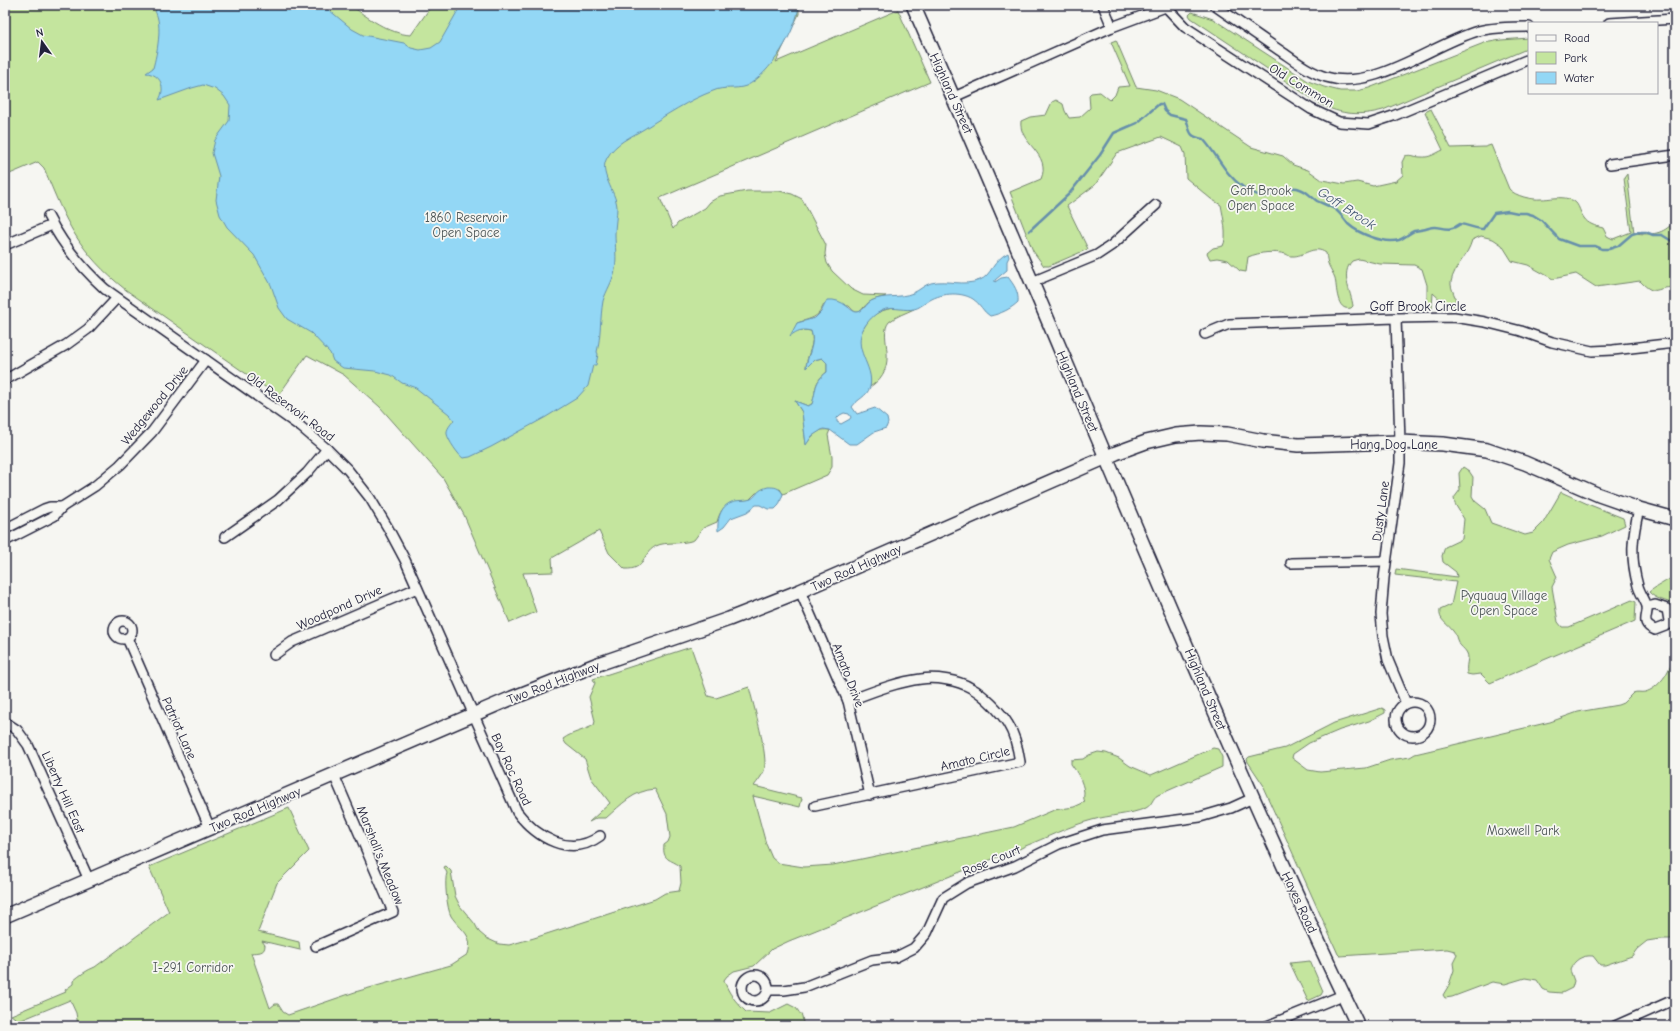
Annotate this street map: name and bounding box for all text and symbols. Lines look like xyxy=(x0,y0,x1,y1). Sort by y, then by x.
north arrow xyxy=(22,22,62,62)
legend xyxy=(1528,22,1658,94)
text: N xyxy=(35,26,45,40)
text: Road xyxy=(1564,31,1590,45)
street label: Highland Street xyxy=(927,51,977,137)
text: Park xyxy=(1564,51,1587,65)
street label: Old Common xyxy=(1267,60,1337,111)
text: Water xyxy=(1564,71,1594,85)
park label: Goff Brook Open Space xyxy=(1228,183,1295,213)
water label: Goff Brook xyxy=(1315,183,1379,234)
park label: 1860 Reservoir Open Space xyxy=(425,210,508,240)
street label: Goff Brook Circle xyxy=(1370,299,1467,314)
street label: Highland Street xyxy=(1054,348,1102,435)
street label: Wedgewood Drive xyxy=(118,362,191,448)
street label: Old Reservoir Road xyxy=(244,368,338,444)
street label: Hang Dog Lane xyxy=(1350,437,1438,452)
street label: Dusty Lane xyxy=(1369,479,1392,542)
street label: Two Rod Highway xyxy=(809,541,904,594)
street label: Woodpond Drive xyxy=(294,582,385,633)
park label: Pyquaug Village Open Space xyxy=(1461,588,1548,618)
street label: Amato Drive xyxy=(829,641,868,710)
street label: Highland Street xyxy=(1182,646,1230,733)
street label: Two Rod Highway xyxy=(505,658,602,707)
street label: Patriot Lane xyxy=(159,695,200,762)
street label: Bay Roc Road xyxy=(488,731,535,808)
street label: Amato Circle xyxy=(939,743,1012,774)
street label: Liberty Hill East xyxy=(39,749,89,837)
street label: Two Rod Highway xyxy=(207,783,303,835)
street label: Marshall's Meadow xyxy=(354,804,407,907)
park label: Maxwell Park xyxy=(1487,823,1560,838)
street label: Rose Court xyxy=(960,842,1023,879)
street label: Hayes Road xyxy=(1279,869,1320,935)
park label: I-291 Corridor xyxy=(153,960,234,975)

